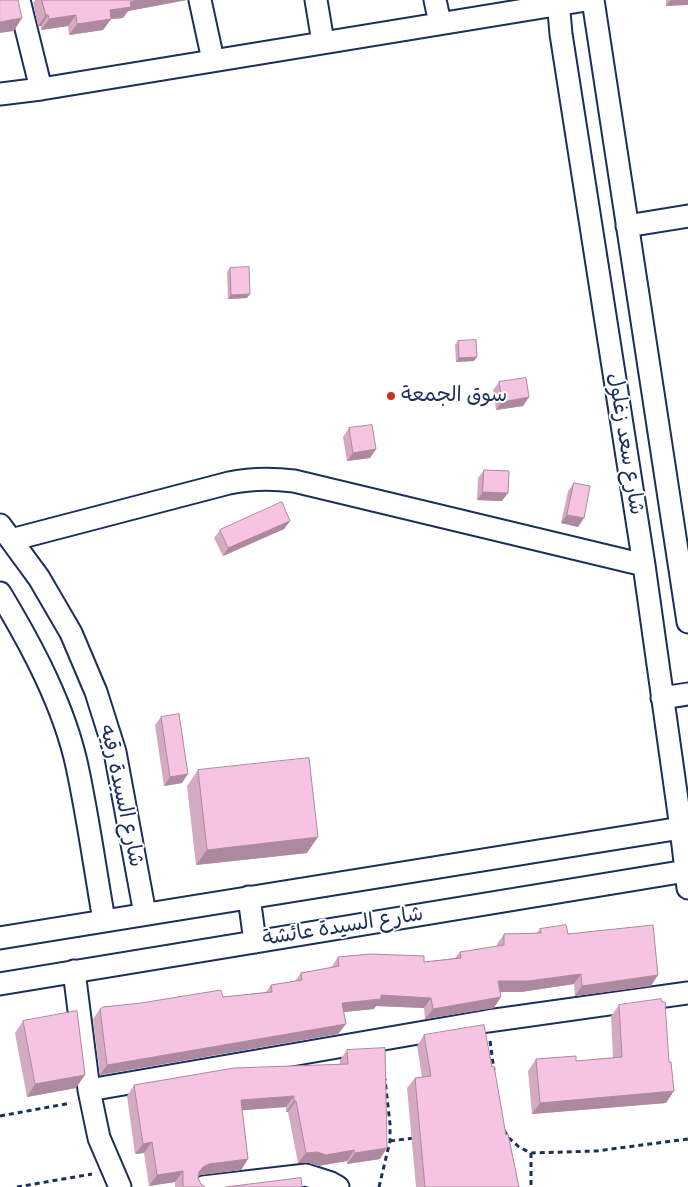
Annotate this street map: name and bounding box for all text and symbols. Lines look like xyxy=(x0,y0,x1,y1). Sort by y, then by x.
street label: شارع سعد زغلول xyxy=(601,371,649,517)
place label: سوق الجمعة xyxy=(401,383,507,409)
marker: سوق الجمعة xyxy=(385,390,397,402)
street label: شارع السيدة رقيه xyxy=(94,723,148,869)
street label: شارع السيدة عائشة xyxy=(261,902,425,952)

